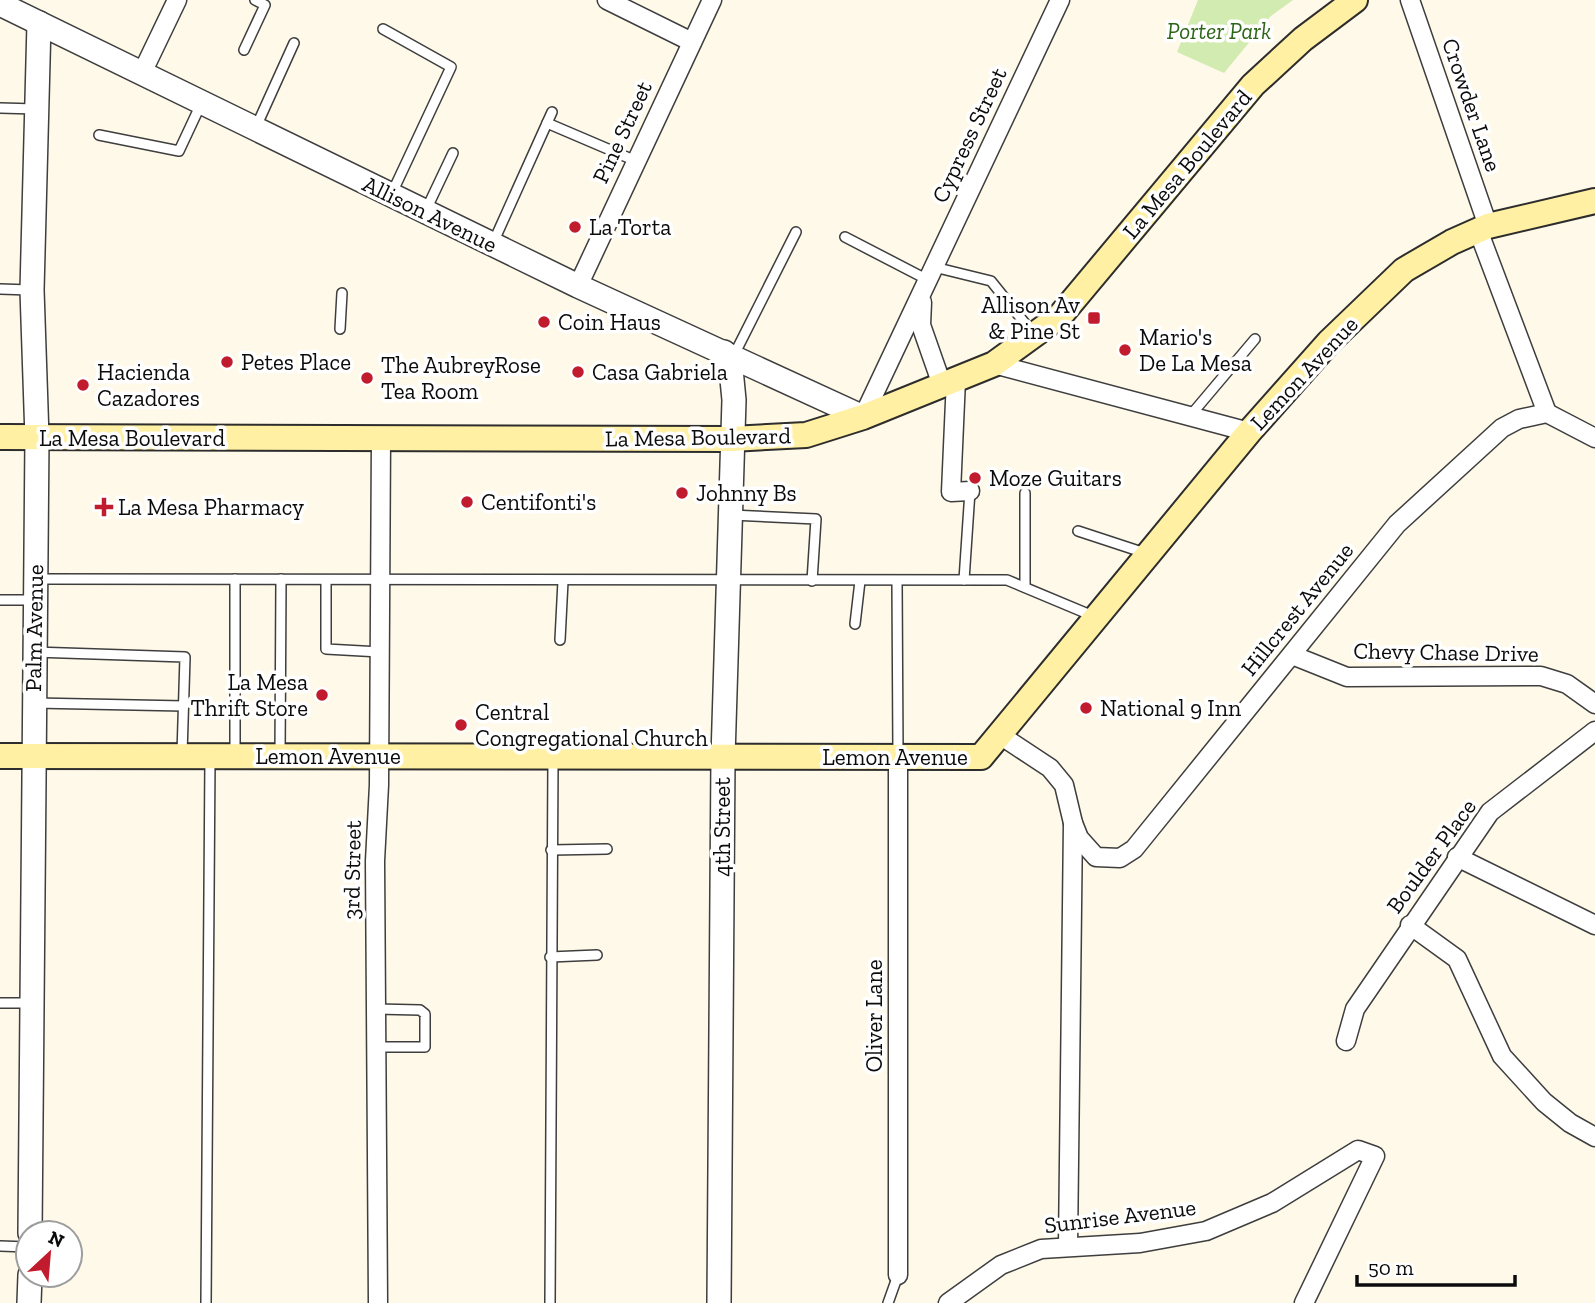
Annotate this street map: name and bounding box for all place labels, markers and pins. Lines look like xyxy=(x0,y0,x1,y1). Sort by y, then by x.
place label: La Torta xyxy=(589,213,671,241)
marker: La Torta xyxy=(567,219,583,235)
place label: Allison Av & Pine St xyxy=(981,291,1080,345)
place label: Coin Haus xyxy=(558,308,661,336)
marker: Allison Av & Pine St xyxy=(1086,310,1102,326)
marker: Coin Haus xyxy=(536,314,552,330)
place label: Mario's De La Mesa xyxy=(1139,323,1252,377)
marker: Mario's De La Mesa xyxy=(1117,342,1133,358)
place label: Petes Place xyxy=(241,348,351,376)
place label: The AubreyRose Tea Room xyxy=(381,351,541,405)
marker: Petes Place xyxy=(219,354,235,370)
place label: Hacienda Cazadores xyxy=(97,358,200,412)
place label: Casa Gabriela xyxy=(592,358,728,386)
marker: Casa Gabriela xyxy=(570,364,586,380)
marker: The AubreyRose Tea Room xyxy=(359,370,375,386)
marker: Hacienda Cazadores xyxy=(75,377,91,393)
place label: Moze Guitars xyxy=(989,464,1122,492)
marker: Moze Guitars xyxy=(967,470,983,486)
place label: Johnny Bs xyxy=(696,479,797,507)
marker: Johnny Bs xyxy=(674,485,690,501)
place label: Centifonti's xyxy=(481,488,596,516)
place label: La Mesa Pharmacy xyxy=(118,493,304,521)
marker: Centifonti's xyxy=(459,494,475,510)
marker: La Mesa Pharmacy xyxy=(96,499,112,515)
place label: La Mesa Thrift Store xyxy=(191,668,308,722)
marker: La Mesa Thrift Store xyxy=(314,687,330,703)
place label: National 9 Inn xyxy=(1100,694,1241,722)
place label: Central Congregational Church xyxy=(475,698,708,752)
marker: National 9 Inn xyxy=(1078,700,1094,716)
marker: Central Congregational Church xyxy=(453,717,469,733)

